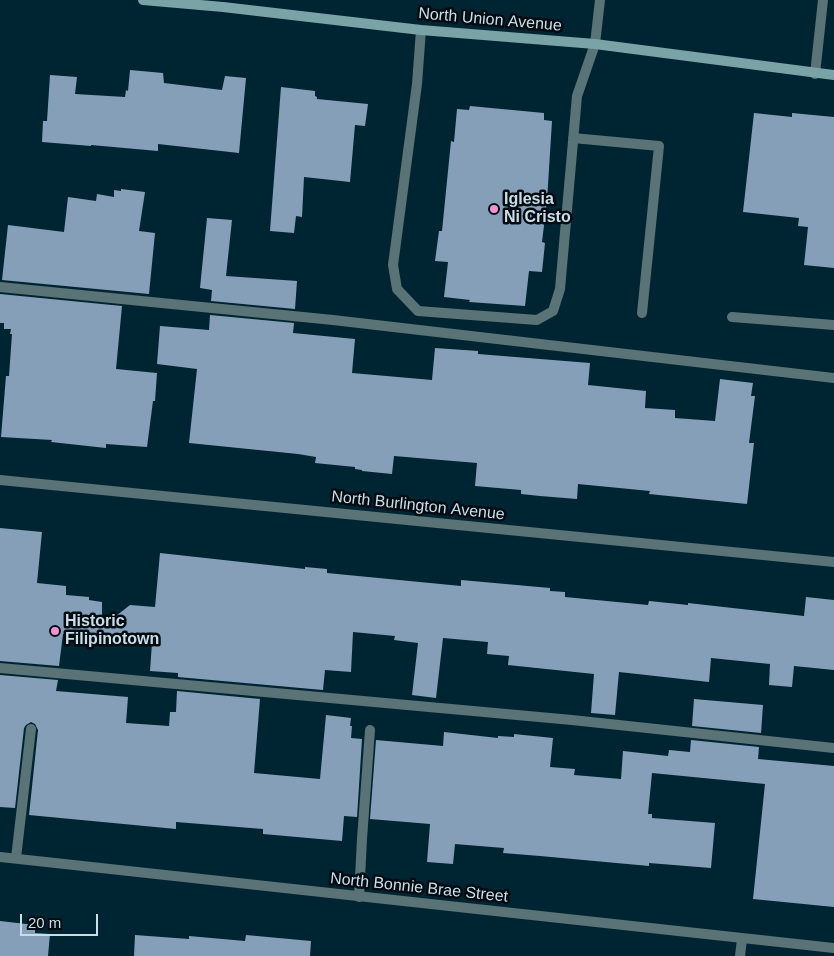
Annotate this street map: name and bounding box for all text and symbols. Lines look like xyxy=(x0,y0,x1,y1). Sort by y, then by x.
street label: North Union Avenue xyxy=(418,4,562,36)
place label: Iglesia Ni Cristo xyxy=(504,190,571,228)
marker: Iglesia Ni Cristo xyxy=(488,203,500,215)
street label: North Burlington Avenue xyxy=(330,487,506,525)
place label: Historic Filipinotown xyxy=(65,612,159,650)
marker: Historic Filipinotown xyxy=(49,625,61,637)
street label: North Bonnie Brae Street xyxy=(329,869,509,907)
scale bar xyxy=(22,904,100,936)
text: 20 m xyxy=(28,914,61,931)

